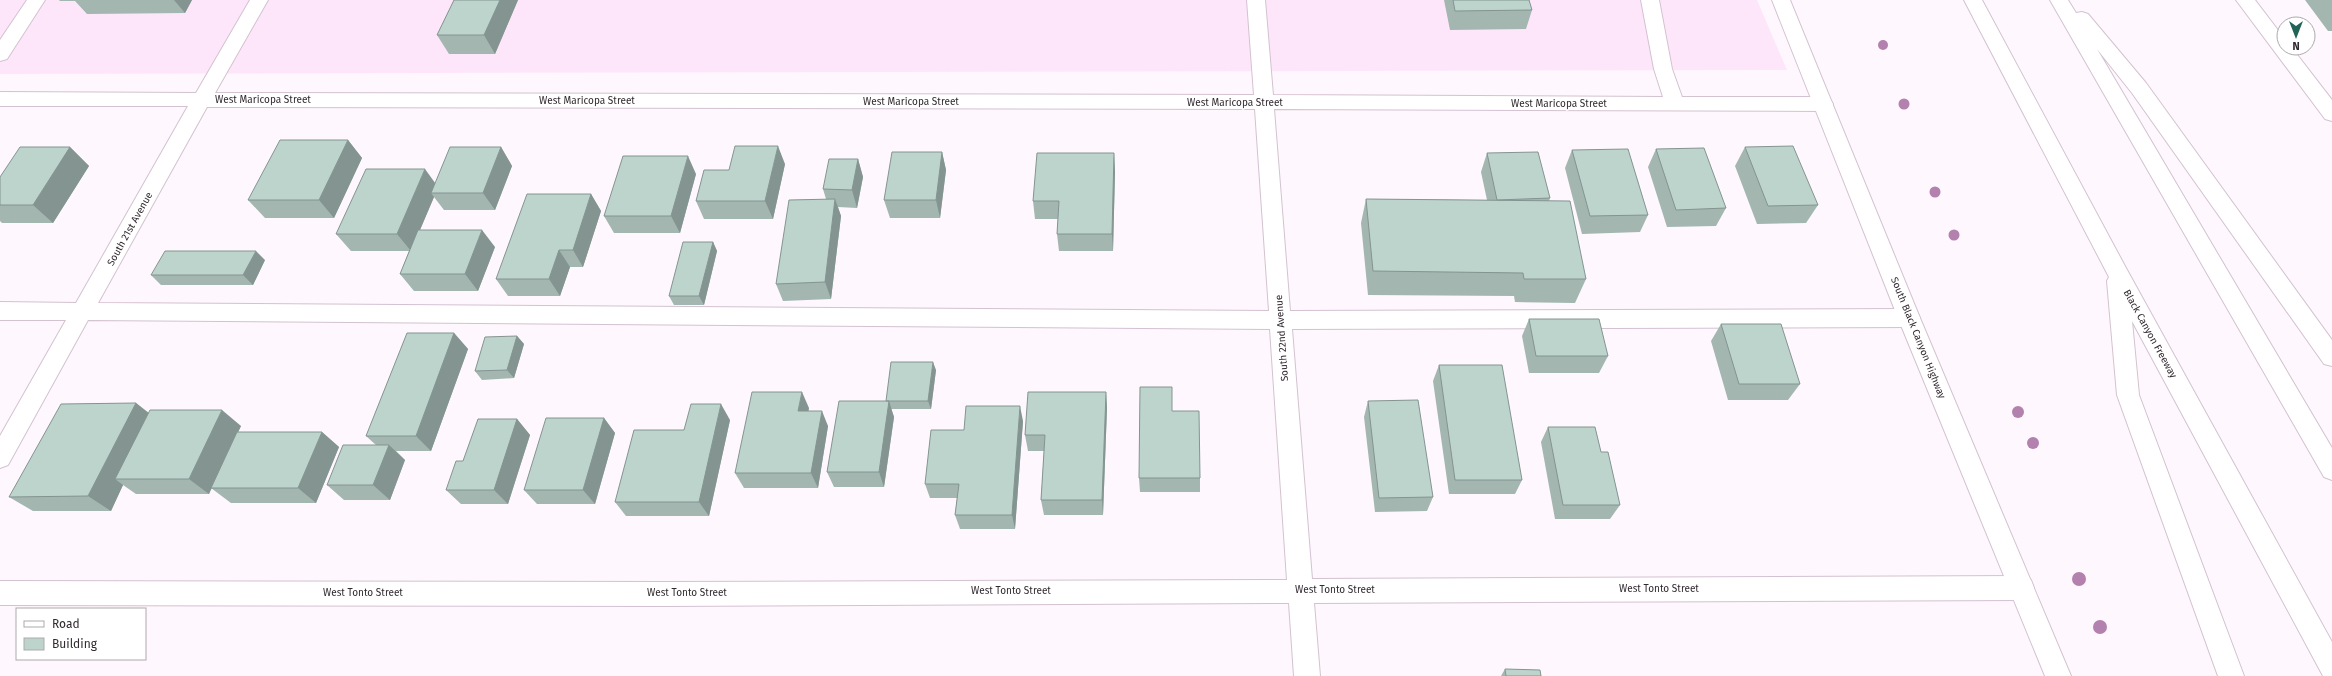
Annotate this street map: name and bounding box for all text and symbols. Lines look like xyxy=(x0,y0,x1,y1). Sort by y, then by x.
north arrow xyxy=(2276,16,2316,56)
text: N xyxy=(2292,39,2300,52)
street label: West Maricopa Street xyxy=(215,94,311,106)
street label: West Maricopa Street xyxy=(539,95,635,107)
street label: West Maricopa Street xyxy=(863,96,959,108)
street label: West Maricopa Street xyxy=(1187,97,1283,109)
street label: West Maricopa Street xyxy=(1511,98,1607,110)
street label: South 21st Avenue xyxy=(105,190,155,268)
street label: South Black Canyon Highway xyxy=(1888,275,1948,401)
street label: Black Canyon Freeway xyxy=(2121,288,2179,380)
street label: South 22nd Avenue xyxy=(1273,294,1291,382)
street label: West Tonto Street xyxy=(1619,583,1699,595)
street label: West Tonto Street xyxy=(1295,584,1375,596)
street label: West Tonto Street xyxy=(971,585,1051,597)
street label: West Tonto Street xyxy=(323,587,403,599)
street label: West Tonto Street xyxy=(647,587,727,599)
legend xyxy=(16,608,146,660)
text: Road xyxy=(52,617,80,631)
text: Building xyxy=(52,637,98,651)

